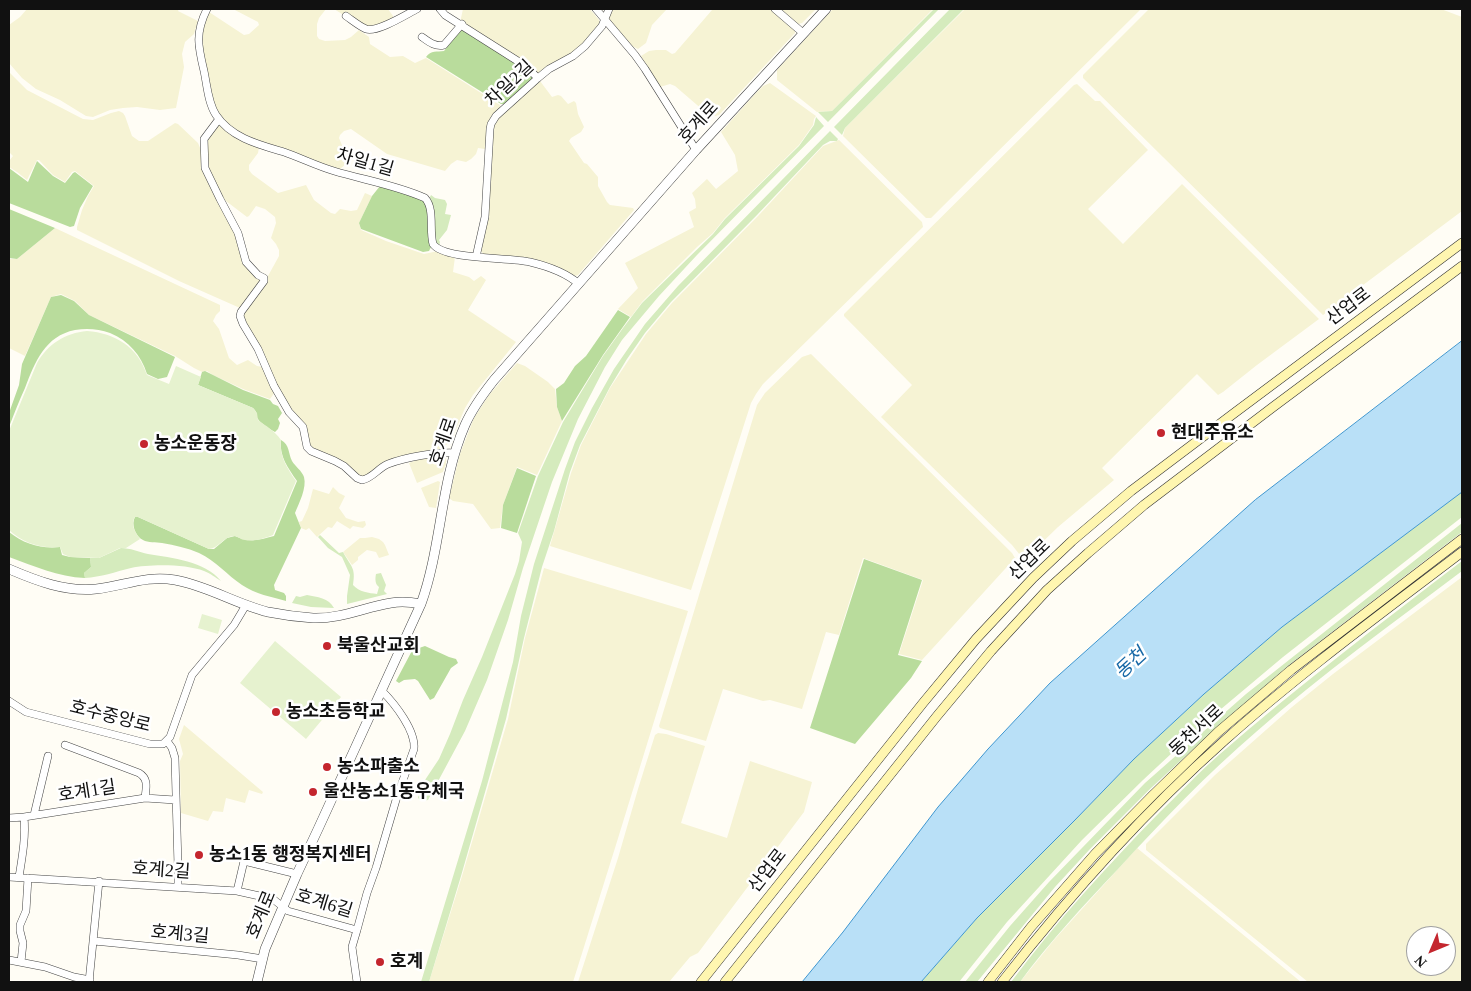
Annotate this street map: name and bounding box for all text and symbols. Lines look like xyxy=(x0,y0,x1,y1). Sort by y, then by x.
street label: 차일2길 xyxy=(481,56,539,112)
street label: 호계로 xyxy=(674,97,724,149)
street label: 차일1길 xyxy=(334,145,396,181)
street label: 산업로 xyxy=(1323,283,1375,331)
street label: 호계로 xyxy=(426,415,462,469)
place label: 현대주유소 xyxy=(1171,422,1254,444)
marker: 현대주유소 xyxy=(1155,427,1167,439)
place label: 농소운동장 xyxy=(154,433,237,455)
marker: 농소운동장 xyxy=(138,438,150,450)
street label: 산업로 xyxy=(1005,535,1055,585)
place label: 북울산교회 xyxy=(337,635,420,657)
marker: 북울산교회 xyxy=(321,640,333,652)
water label: 동천 xyxy=(1110,644,1152,684)
street label: 호수중앙로 xyxy=(67,697,153,737)
place label: 농소초등학교 xyxy=(286,701,385,723)
street label: 동천서로 xyxy=(1165,701,1229,761)
marker: 농소초등학교 xyxy=(270,706,282,718)
place label: 농소파출소 xyxy=(337,756,420,778)
marker: 농소파출소 xyxy=(321,761,333,773)
street label: 호계1길 xyxy=(56,777,118,807)
place label: 울산농소1동우체국 xyxy=(323,781,464,803)
marker: 울산농소1동우체국 xyxy=(307,786,319,798)
place label: 농소1동 행정복지센터 xyxy=(209,844,372,866)
street label: 산업로 xyxy=(744,845,792,897)
marker: 농소1동 행정복지센터 xyxy=(193,849,205,861)
street label: 호계2길 xyxy=(131,858,191,884)
street label: 호계6길 xyxy=(293,885,355,923)
street label: 호계로 xyxy=(243,888,281,942)
street label: 호계3길 xyxy=(150,922,210,948)
north arrow xyxy=(1406,926,1456,976)
place label: 호계 xyxy=(390,951,423,973)
text: N xyxy=(1412,952,1430,970)
marker: 호계 xyxy=(374,956,386,968)

